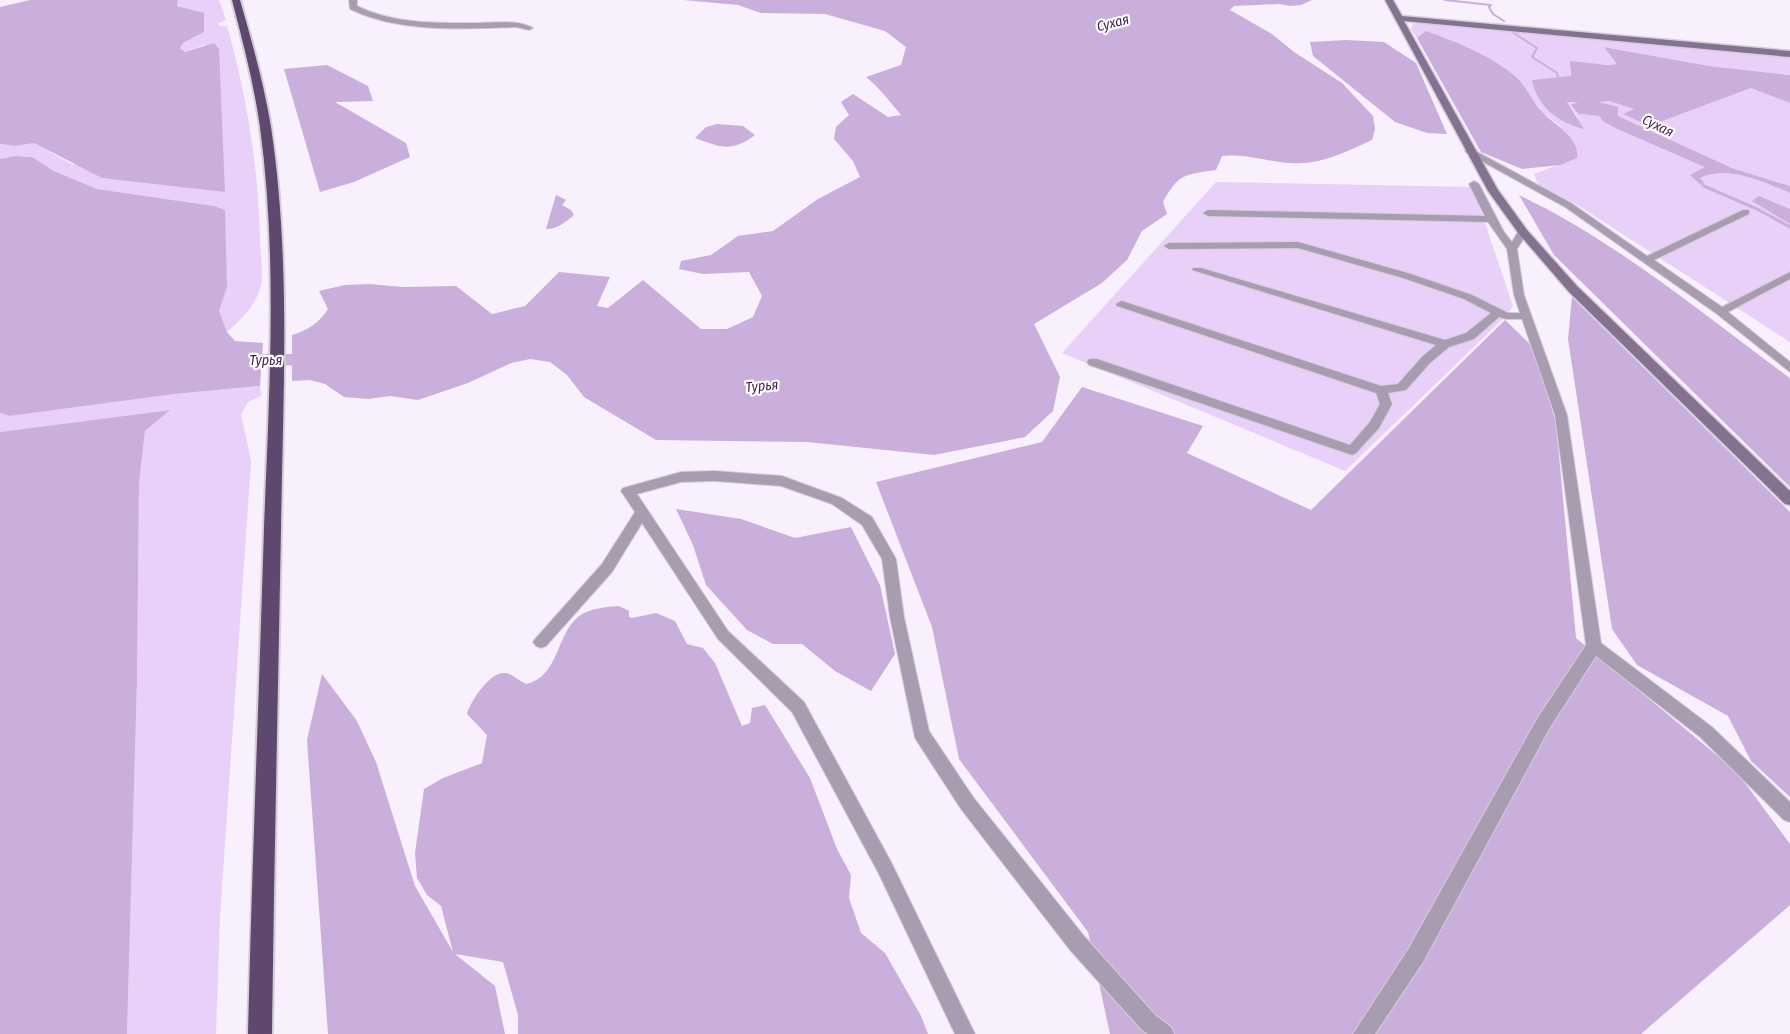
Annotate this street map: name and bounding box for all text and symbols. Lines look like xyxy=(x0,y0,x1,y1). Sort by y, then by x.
water label: Сухая xyxy=(1095,11,1131,35)
water label: Сухая xyxy=(1640,111,1677,141)
water label: Турья xyxy=(250,352,282,369)
water label: Турья xyxy=(745,376,779,396)

